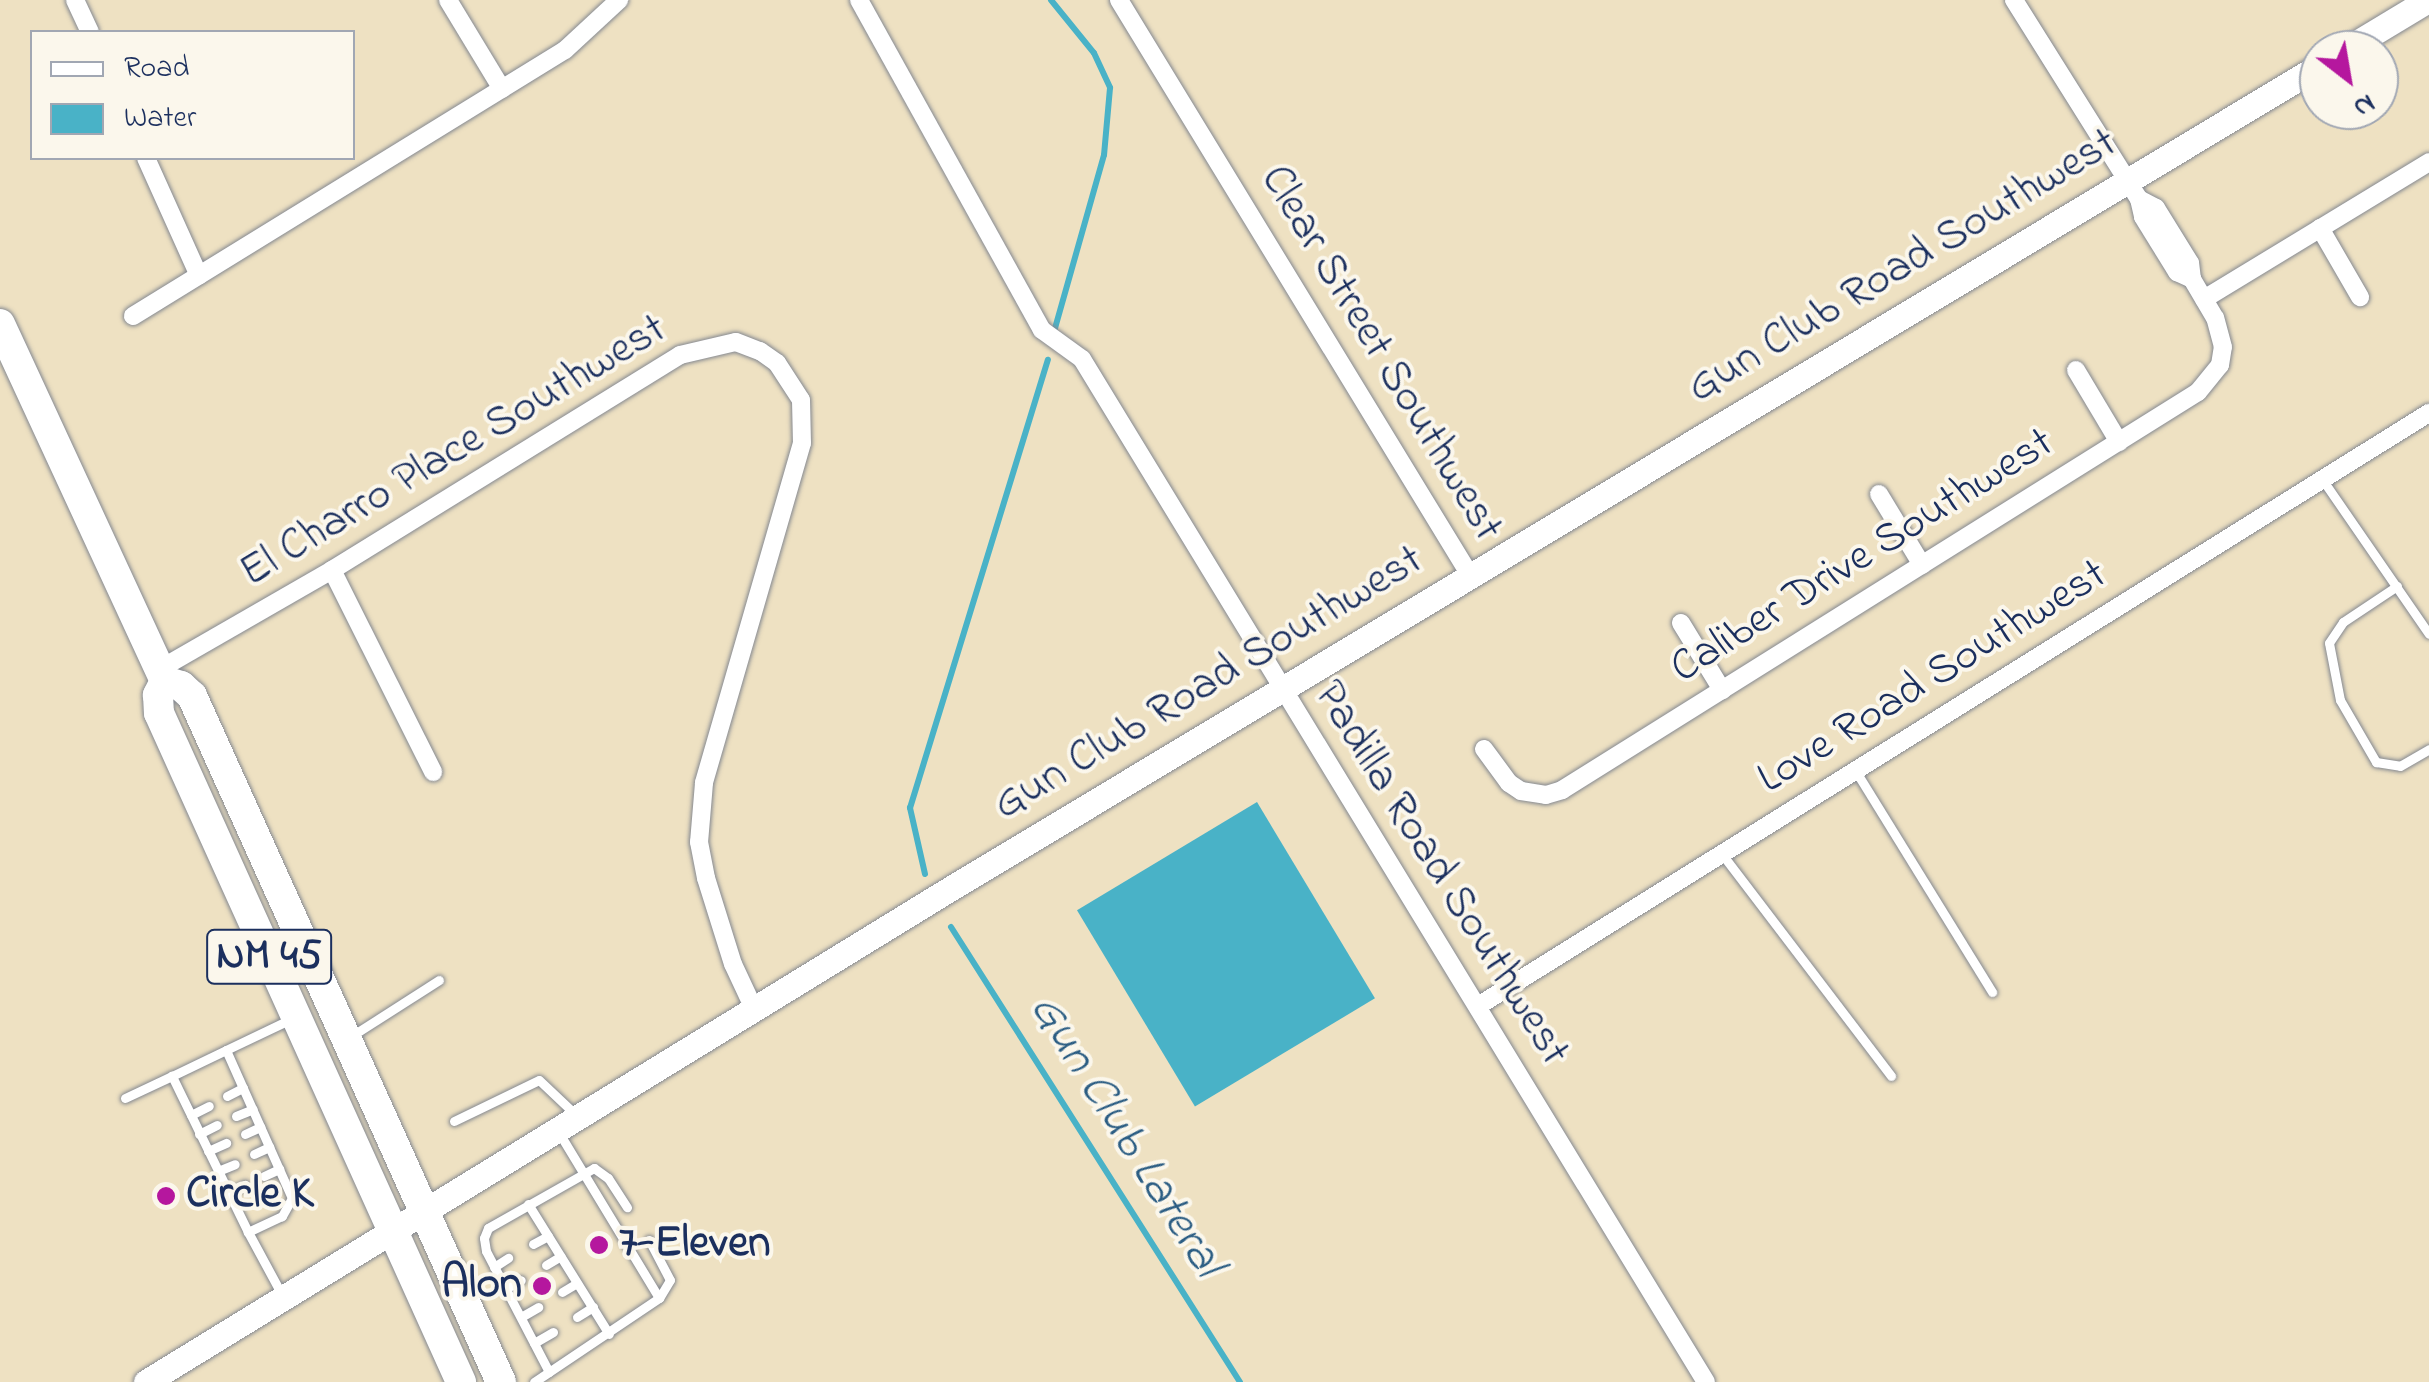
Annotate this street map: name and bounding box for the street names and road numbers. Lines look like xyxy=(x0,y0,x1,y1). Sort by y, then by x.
street label: Gun Club Road Southwest xyxy=(1679,117,2127,417)
street label: Clear Street Southwest xyxy=(1246,156,1514,552)
street label: El Charro Place Southwest xyxy=(231,303,677,601)
street label: Caliber Drive Southwest xyxy=(1662,417,2064,697)
street label: Gun Club Road Southwest xyxy=(985,534,1433,834)
street label: Love Road Southwest xyxy=(1748,549,2118,807)
street label: Padilla Road Southwest xyxy=(1300,672,1580,1076)
road number: NM 45 xyxy=(204,920,334,994)

